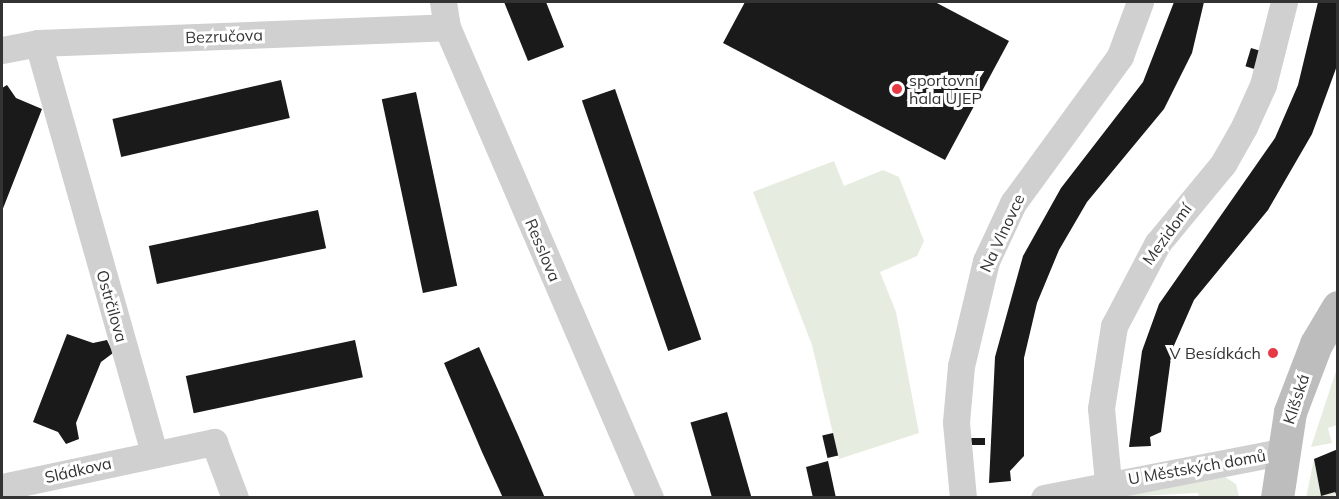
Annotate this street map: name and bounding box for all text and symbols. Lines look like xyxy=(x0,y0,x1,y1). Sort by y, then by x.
street label: Bezručova xyxy=(185,25,263,47)
place label: sportovní hala UJEP xyxy=(909,70,982,108)
marker: sportovní hala UJEP xyxy=(890,82,904,96)
street label: Na Vlnovce xyxy=(976,191,1028,275)
street label: Mezidomí xyxy=(1138,200,1196,268)
street label: Resslova xyxy=(521,216,565,284)
street label: Ostrčilova xyxy=(93,268,131,344)
place label: V Besídkách xyxy=(1170,343,1261,363)
marker: V Besídkách xyxy=(1266,346,1280,360)
street label: Klíšská xyxy=(1279,372,1313,426)
street label: U Městských domů xyxy=(1127,445,1267,489)
street label: Sládkova xyxy=(43,453,113,487)

